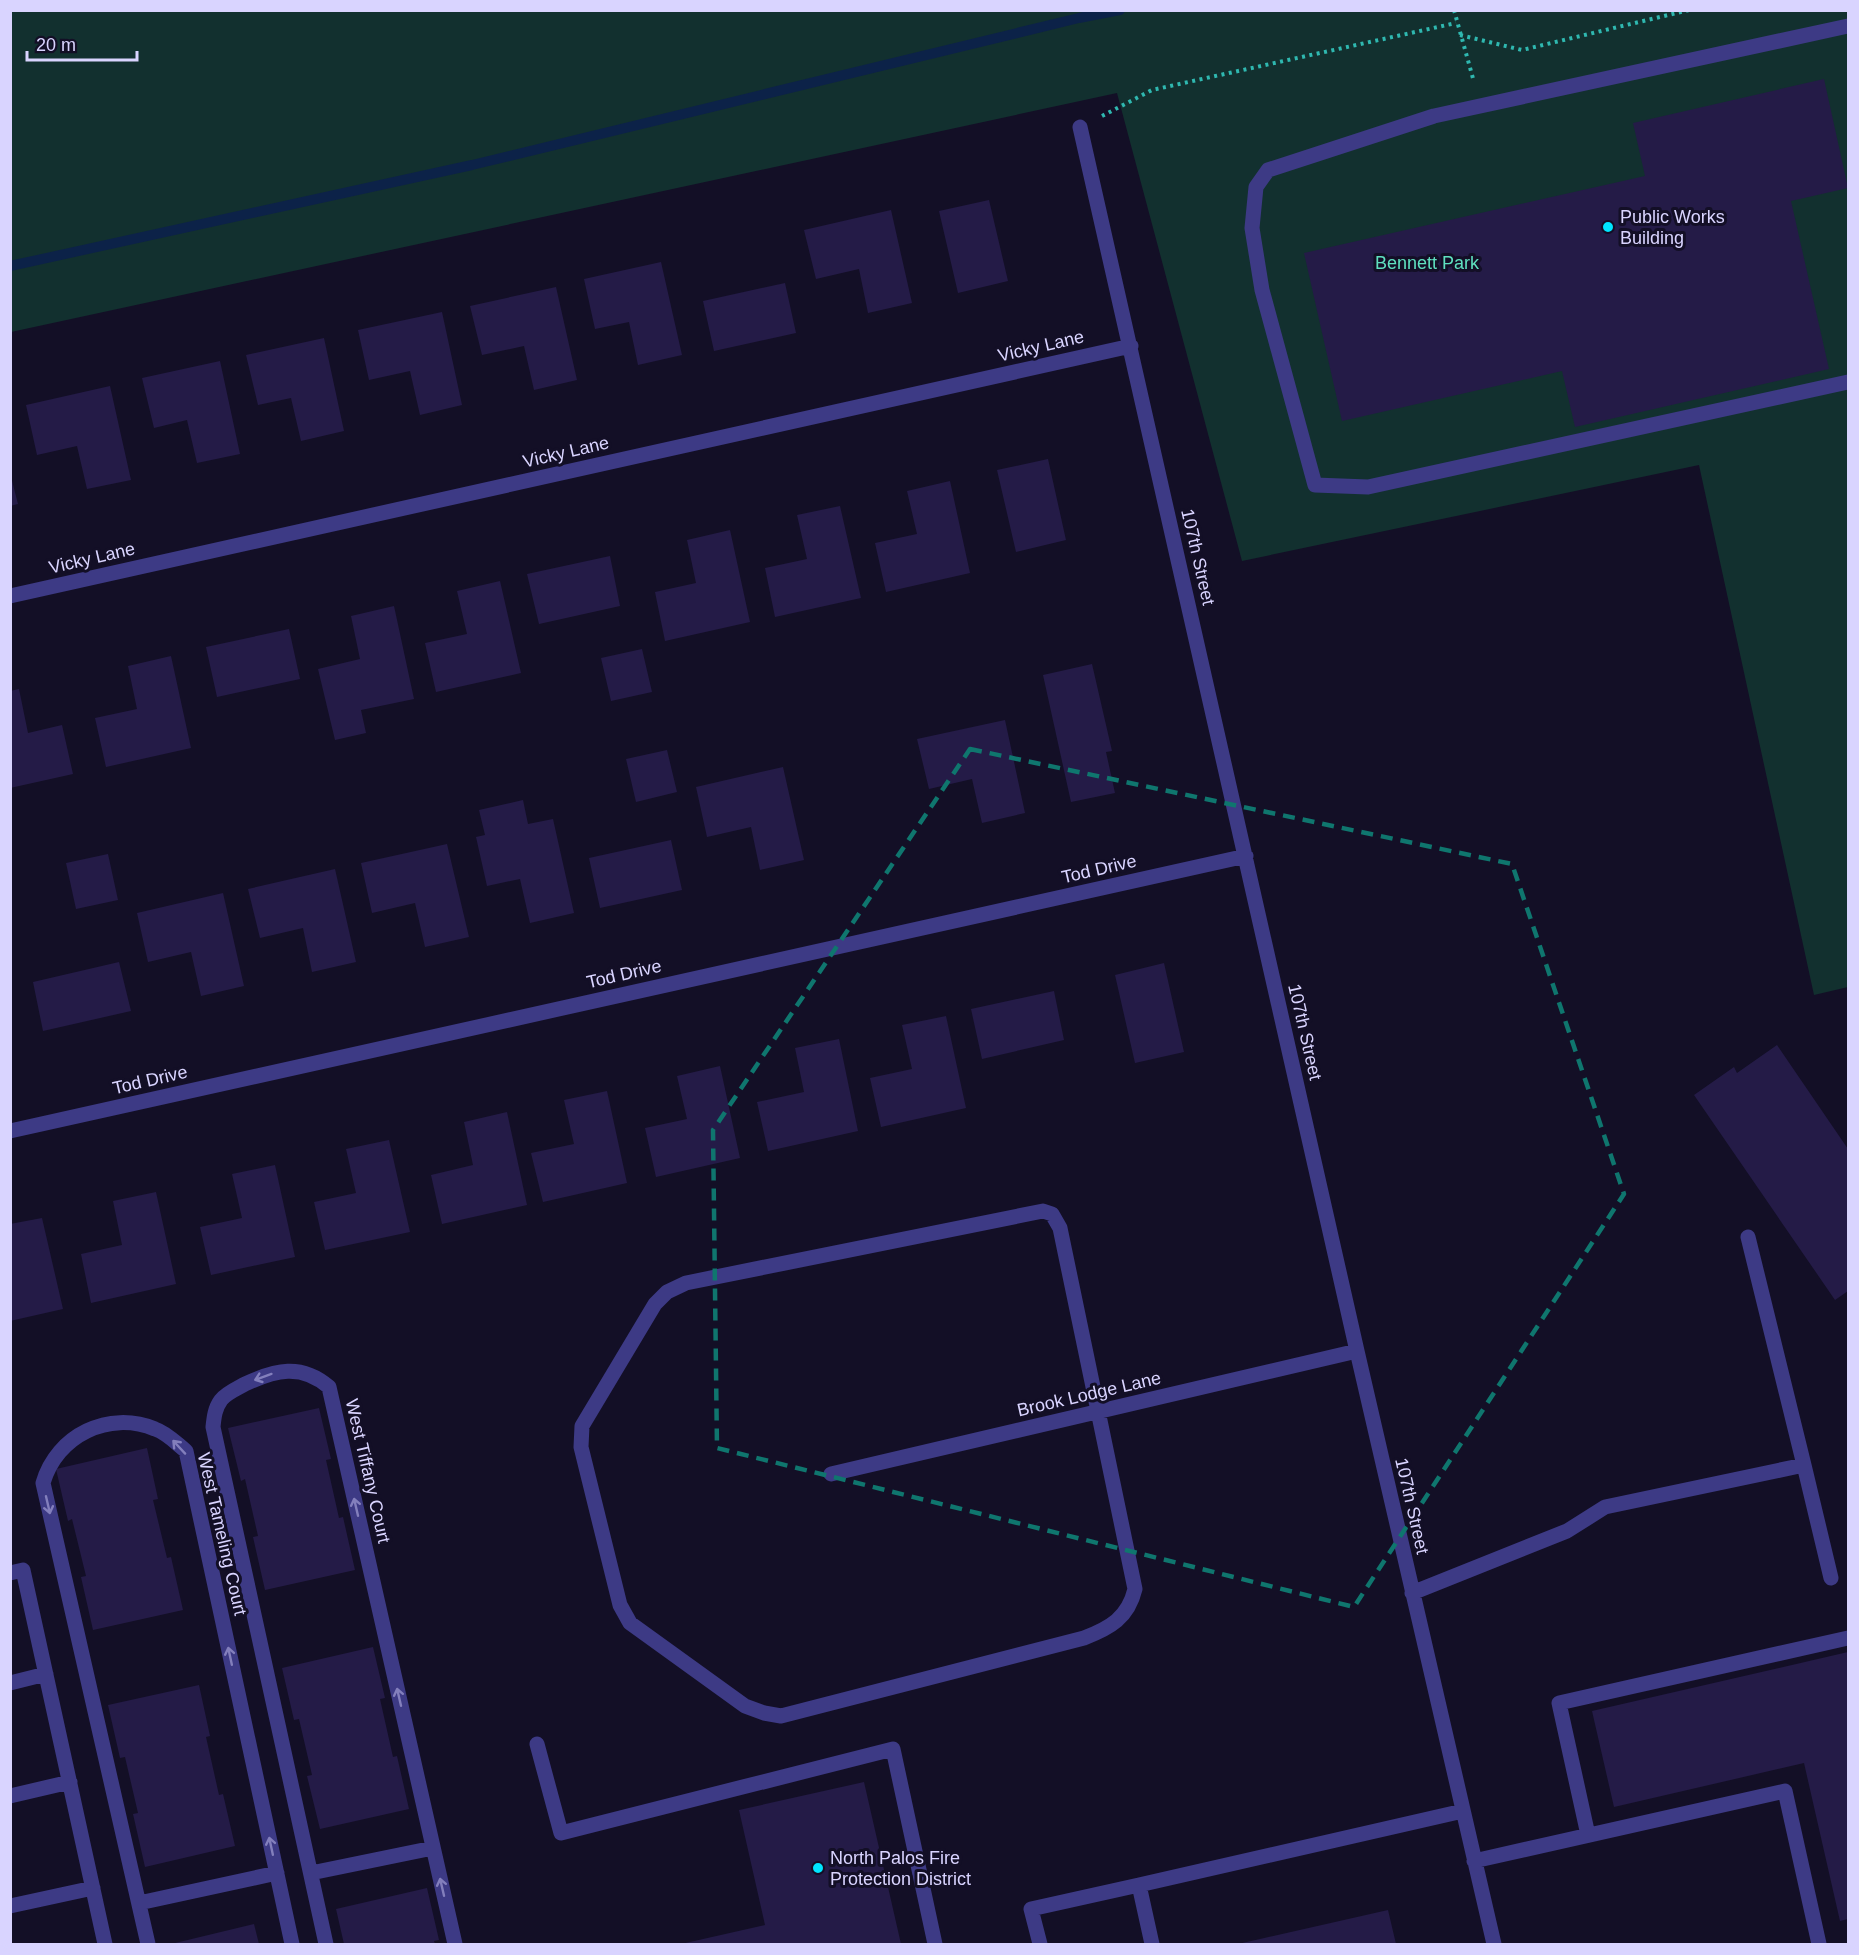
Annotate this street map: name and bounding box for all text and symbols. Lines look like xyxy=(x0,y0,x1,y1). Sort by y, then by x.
scale bar xyxy=(27,24,136,62)
text: 20 m xyxy=(36,35,76,55)
place label: Public Works Building xyxy=(1620,207,1725,248)
marker: Public Works Building xyxy=(1601,220,1615,234)
park label: Bennett Park xyxy=(1375,253,1480,273)
street label: Vicky Lane xyxy=(996,326,1086,366)
street label: Vicky Lane xyxy=(521,432,611,472)
street label: 107th Street xyxy=(1177,507,1219,607)
street label: Vicky Lane xyxy=(47,538,137,578)
street label: Tod Drive xyxy=(1060,851,1138,887)
street label: Tod Drive xyxy=(585,956,663,992)
street label: 107th Street xyxy=(1284,982,1326,1082)
street label: Tod Drive xyxy=(111,1062,189,1098)
street label: Brook Lodge Lane xyxy=(1015,1368,1163,1420)
one-way arrow xyxy=(254,1373,273,1384)
street label: West Tiffany Court xyxy=(342,1397,394,1545)
one-way arrow xyxy=(172,1440,186,1455)
street label: West Tameling Court xyxy=(194,1451,250,1617)
street label: 107th Street xyxy=(1391,1456,1433,1556)
one-way arrow xyxy=(43,1495,54,1514)
one-way arrow xyxy=(350,1498,362,1517)
one-way arrow xyxy=(224,1646,235,1666)
one-way arrow xyxy=(393,1688,405,1707)
one-way arrow xyxy=(265,1837,276,1856)
place label: North Palos Fire Protection District xyxy=(830,1848,971,1889)
marker: North Palos Fire Protection District xyxy=(811,1861,825,1875)
one-way arrow xyxy=(436,1878,448,1897)

